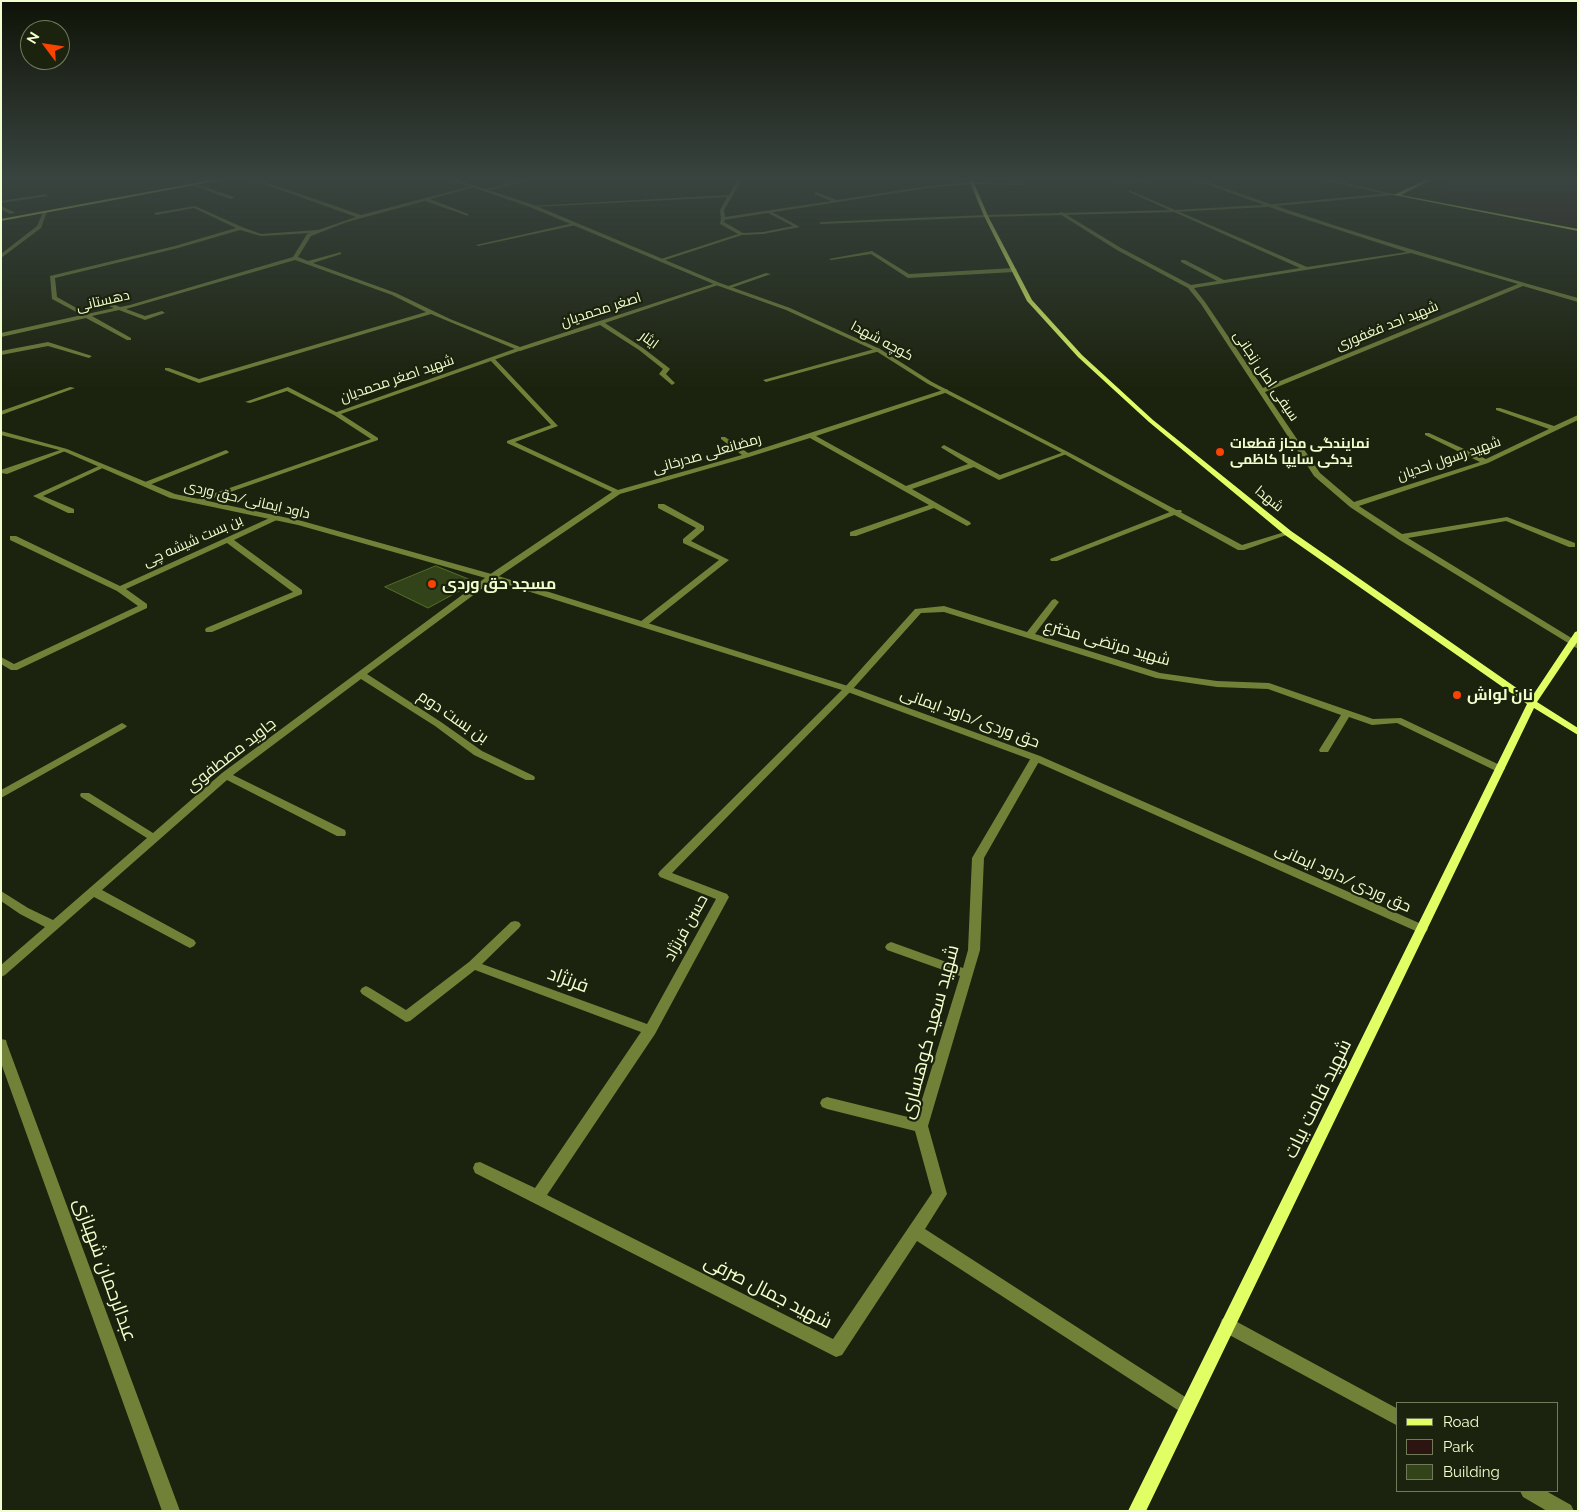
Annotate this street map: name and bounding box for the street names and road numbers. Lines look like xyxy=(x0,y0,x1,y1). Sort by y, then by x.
street label: دهستانی xyxy=(75,287,131,315)
street label: اصغر محمدیان xyxy=(559,289,643,331)
street label: شهید احد فغفوری xyxy=(1333,298,1441,354)
street label: کوچه شهدا xyxy=(848,318,916,364)
street label: ایثار xyxy=(636,327,662,353)
street label: سیفی اصل زنجانی xyxy=(1230,328,1302,424)
street label: شهید اصغر محمدیان xyxy=(338,352,456,406)
street label: رمضانعلی صدرخانی xyxy=(651,430,763,478)
street label: شهید رسول احدیان xyxy=(1395,433,1503,485)
street label: داود ایمانی/حق وردی xyxy=(182,477,312,523)
street label: شهدا xyxy=(1251,482,1287,516)
street label: بن بست شیشه چی xyxy=(141,511,245,571)
street label: شهید مرتضی مخترع xyxy=(1042,616,1172,670)
street label: حق وردی/داود ایمانی xyxy=(898,684,1042,752)
street label: بن بست دوم xyxy=(414,686,492,748)
street label: جاوید مصطفوی xyxy=(182,714,280,796)
street label: حق وردی/داود ایمانی xyxy=(1272,839,1414,917)
street label: حسن فرنژاد xyxy=(660,891,712,965)
street label: شهید سعید کوهساری xyxy=(896,943,964,1121)
street label: فرنژاد xyxy=(544,962,592,998)
street label: شهید قامت بیات xyxy=(1279,1036,1357,1162)
street label: عبدالرحمان شهبازی xyxy=(68,1195,142,1345)
street label: شهید جمال صرفی xyxy=(700,1250,836,1334)

